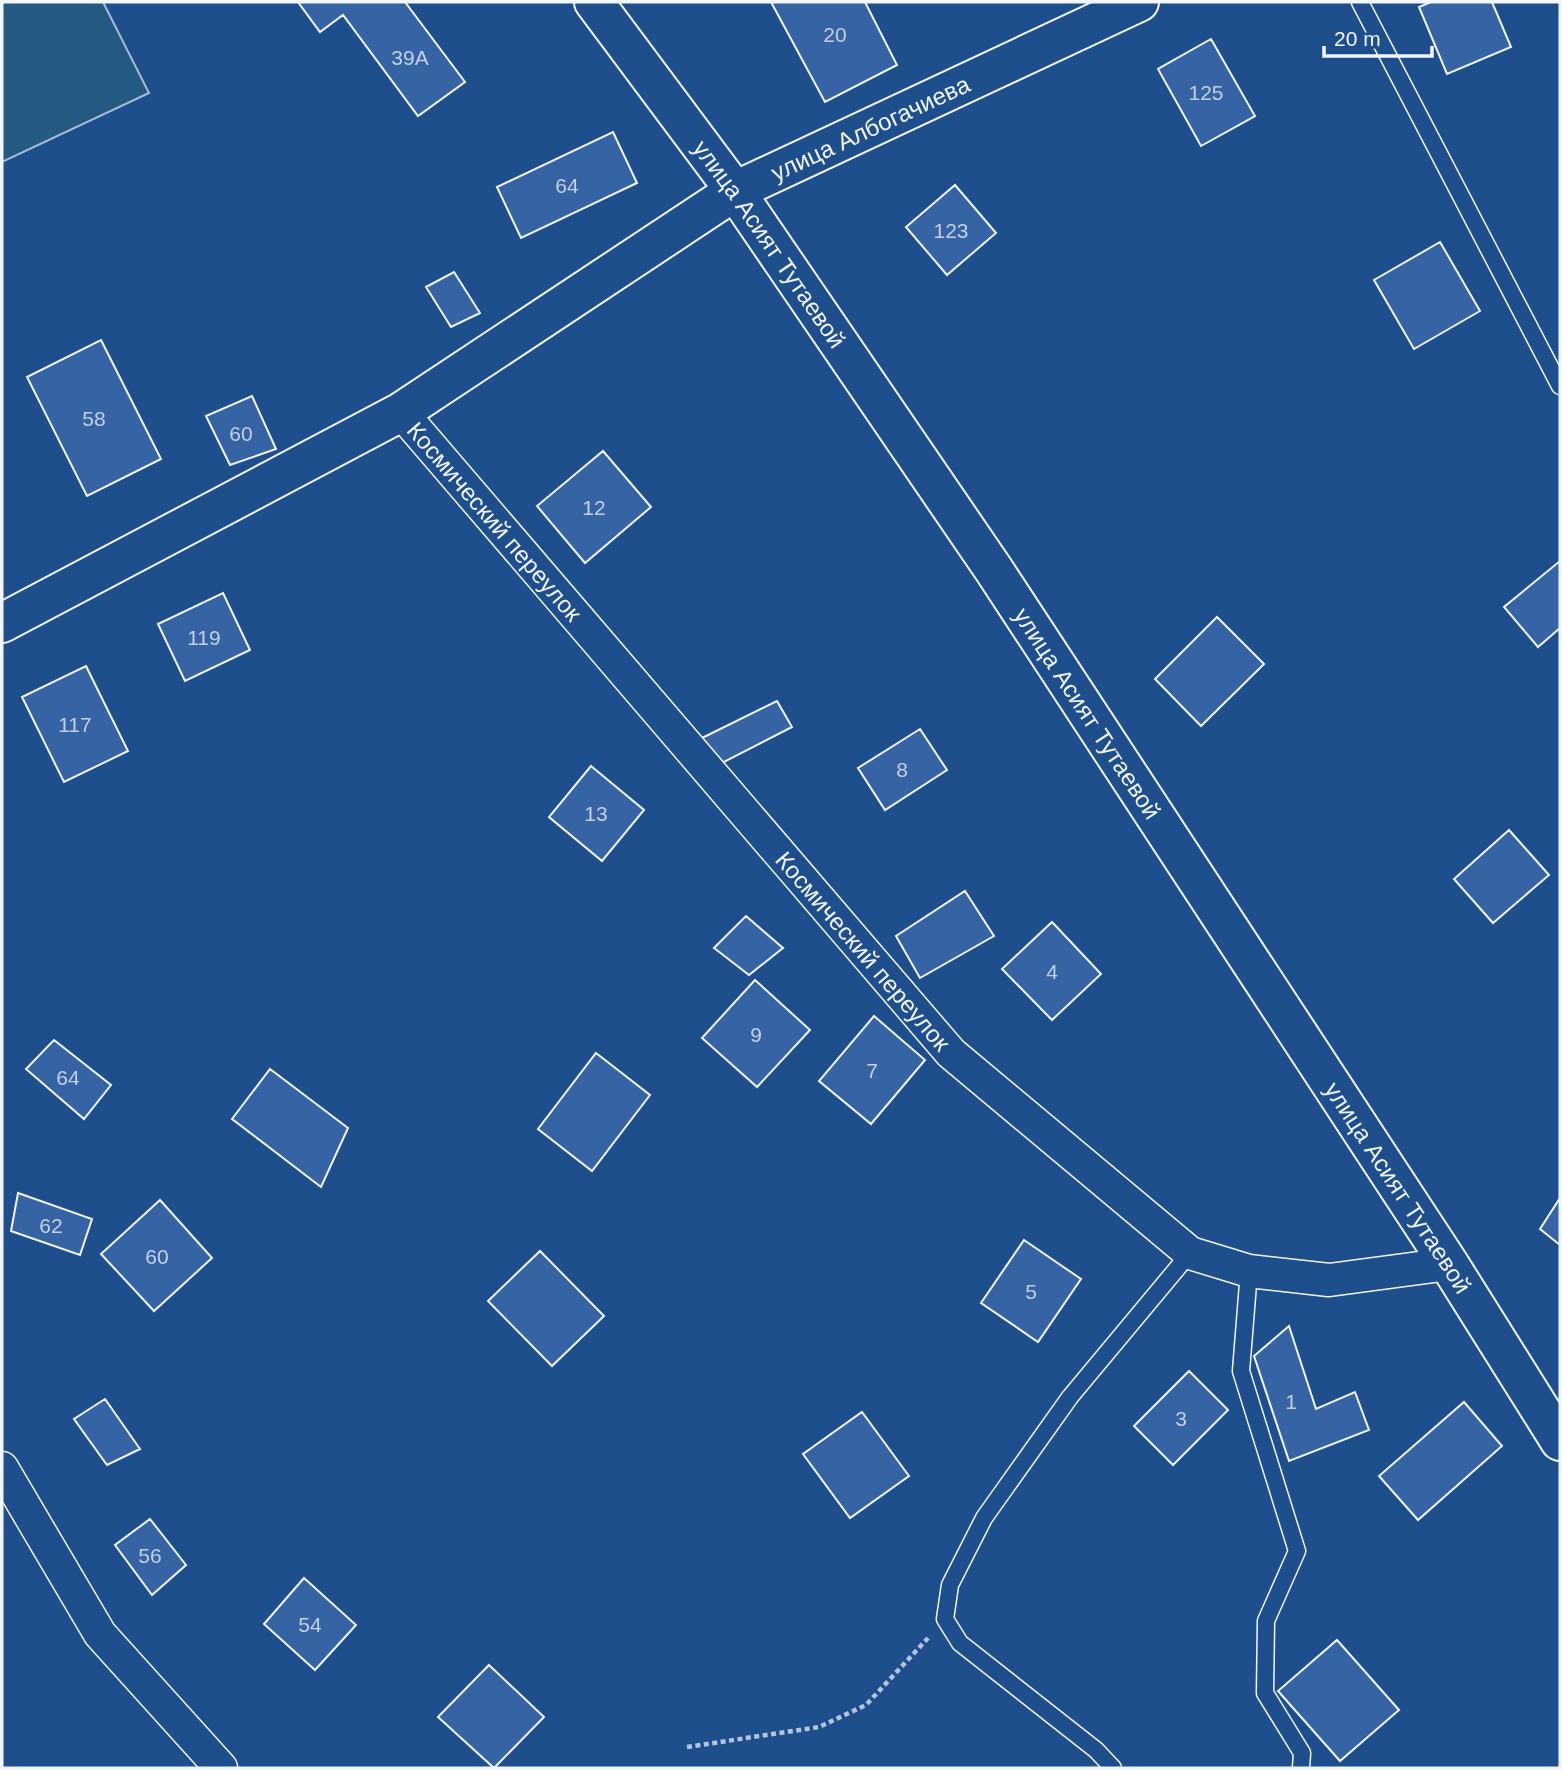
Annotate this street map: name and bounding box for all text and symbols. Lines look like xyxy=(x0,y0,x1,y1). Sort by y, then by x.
scale bar xyxy=(1324,14,1432,58)
house number: 20 xyxy=(823,23,847,46)
text: 20 m xyxy=(1334,27,1381,50)
house number: 39А xyxy=(391,46,429,69)
street label: улица Албогачиева xyxy=(767,70,974,186)
house number: 125 xyxy=(1188,81,1224,104)
street label: улица Асият Тутаевой xyxy=(688,135,851,353)
house number: 64 xyxy=(555,174,579,197)
house number: 123 xyxy=(933,219,969,242)
house number: 58 xyxy=(82,407,106,430)
street label: Космический переулок xyxy=(402,416,588,627)
house number: 60 xyxy=(229,422,253,445)
house number: 12 xyxy=(582,496,606,519)
street label: улица Асият Тутаевой xyxy=(1009,603,1167,824)
house number: 119 xyxy=(187,626,221,649)
house number: 117 xyxy=(58,713,92,736)
house number: 8 xyxy=(896,758,908,781)
house number: 13 xyxy=(584,802,608,825)
street label: Космический переулок xyxy=(771,846,956,1056)
house number: 4 xyxy=(1046,960,1058,983)
house number: 9 xyxy=(750,1023,762,1046)
house number: 7 xyxy=(866,1059,878,1082)
house number: 64 xyxy=(56,1066,80,1089)
street label: улица Асият Тутаевой xyxy=(1320,1077,1477,1298)
house number: 62 xyxy=(39,1214,63,1237)
house number: 60 xyxy=(145,1245,169,1268)
house number: 5 xyxy=(1025,1280,1037,1303)
house number: 1 xyxy=(1285,1390,1297,1413)
house number: 3 xyxy=(1175,1407,1187,1430)
house number: 56 xyxy=(138,1544,162,1567)
house number: 54 xyxy=(298,1613,322,1636)

